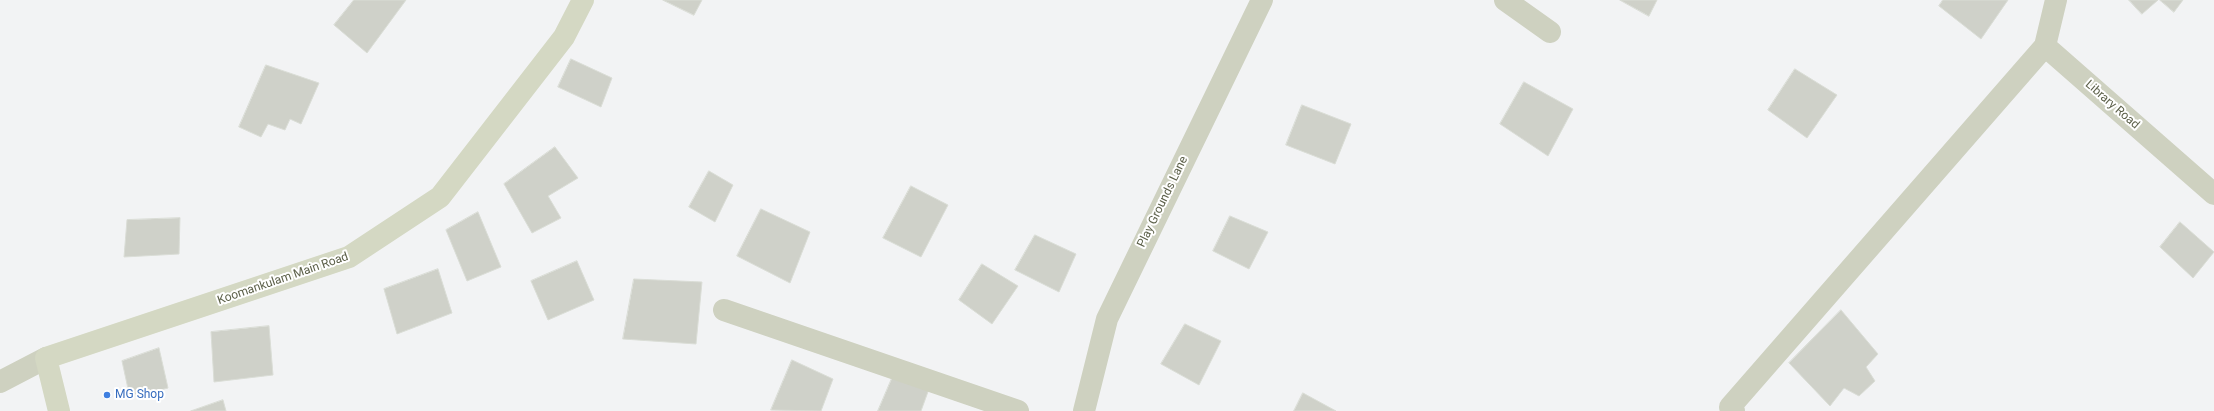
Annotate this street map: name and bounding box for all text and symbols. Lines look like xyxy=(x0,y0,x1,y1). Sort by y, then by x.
street label: Library Road xyxy=(2082,78,2142,132)
street label: Play Grounds Lane xyxy=(1135,154,1191,250)
street label: Koomankulam Main Road xyxy=(216,250,350,308)
place label: MG Shop xyxy=(115,388,164,402)
marker: MG Shop xyxy=(102,390,112,400)

